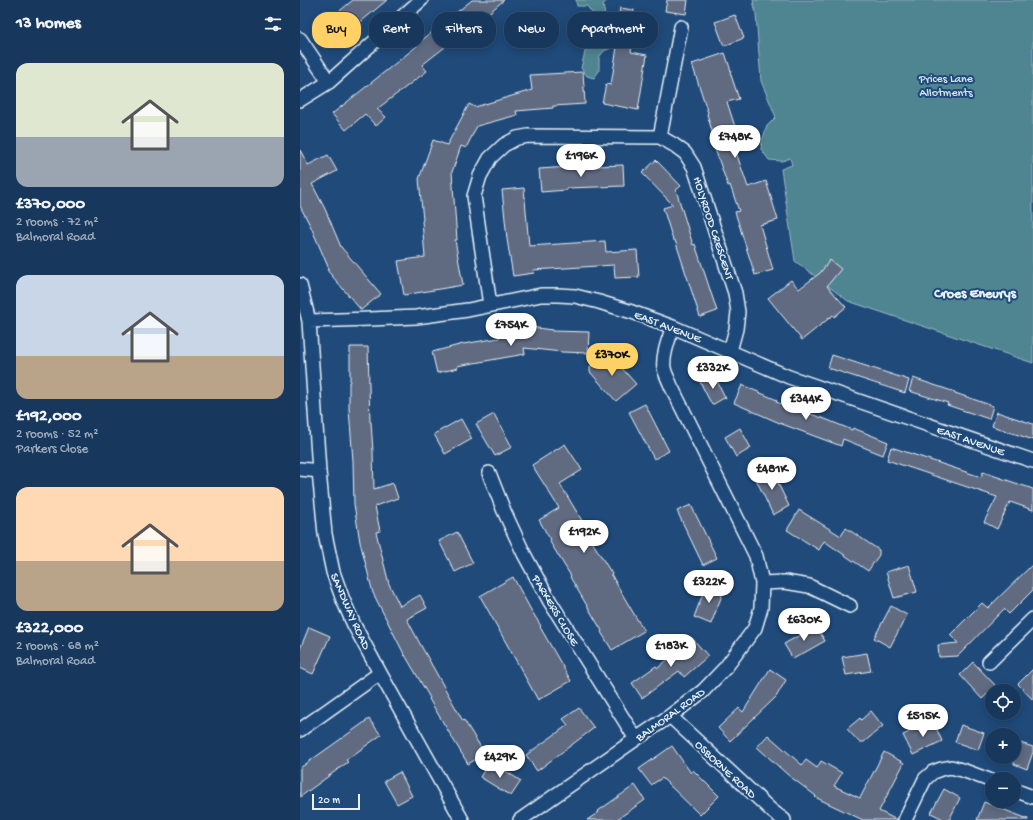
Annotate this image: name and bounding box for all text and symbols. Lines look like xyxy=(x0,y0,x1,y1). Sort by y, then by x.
chip: Buy xyxy=(312,12,361,48)
chip: Rent xyxy=(369,12,424,48)
chip: Filters xyxy=(432,12,496,48)
chip: New xyxy=(504,12,559,48)
chip: Apartment xyxy=(567,12,658,48)
icon: filters xyxy=(262,13,284,35)
text: 13 homes xyxy=(16,14,81,34)
park label: Prices Lane Allotments xyxy=(918,73,974,101)
icon: home xyxy=(114,89,186,161)
pin: £748K xyxy=(707,125,763,159)
text: £748K xyxy=(719,130,751,145)
pin: £196K xyxy=(553,144,609,178)
text: £196K xyxy=(565,149,597,164)
street label: HOLYROOD CRESCENT xyxy=(689,175,736,283)
text: £370,000 xyxy=(16,195,85,215)
text: 2 rooms · 72 m² xyxy=(16,215,98,230)
text: Balmoral Road xyxy=(16,230,95,245)
district label: Croes Eneurys xyxy=(933,286,1017,303)
icon: home xyxy=(114,301,186,373)
street label: EAST AVENUE xyxy=(632,309,703,347)
pin: £754K xyxy=(483,313,539,347)
text: £754K xyxy=(495,318,527,333)
pin: £370K xyxy=(584,343,640,377)
text: £370K xyxy=(595,348,629,363)
pin: £332K xyxy=(685,356,741,390)
text: £332K xyxy=(697,361,729,376)
pin: £344K xyxy=(778,387,834,421)
text: £344K xyxy=(790,392,822,407)
text: £192,000 xyxy=(16,407,82,427)
street label: EAST AVENUE xyxy=(934,424,1007,460)
text: 2 rooms · 52 m² xyxy=(16,427,98,442)
text: Parkers Close xyxy=(16,442,88,457)
pin: £481K xyxy=(744,457,800,491)
text: £481K xyxy=(756,462,788,477)
icon: home xyxy=(114,513,186,585)
pin: £192K xyxy=(556,520,612,554)
text: £192K xyxy=(568,525,600,540)
pin: £322K xyxy=(681,570,737,604)
street label: SANDWAY ROAD xyxy=(326,571,372,652)
street label: PARKERS CLOSE xyxy=(527,572,581,649)
text: £322K xyxy=(693,575,725,590)
pin: £630K xyxy=(776,608,832,642)
text: £630K xyxy=(787,613,821,628)
text: £322,000 xyxy=(16,619,83,639)
pin: £183K xyxy=(643,634,699,668)
text: 2 rooms · 68 m² xyxy=(16,639,99,654)
text: £183K xyxy=(655,639,687,654)
text: Balmoral Road xyxy=(16,654,95,669)
map controls xyxy=(985,684,1021,808)
button: locate xyxy=(985,684,1021,720)
street label: BALMORAL ROAD xyxy=(633,686,709,746)
pin: £515K xyxy=(895,704,951,738)
text: £515K xyxy=(907,709,939,724)
button: + xyxy=(985,728,1021,764)
street label: OSBORNE ROAD xyxy=(691,738,758,803)
pin: £429K xyxy=(472,745,528,779)
text: £429K xyxy=(484,750,516,765)
button: − xyxy=(985,772,1021,808)
scale bar xyxy=(312,792,360,811)
text: 20 m xyxy=(318,795,340,807)

